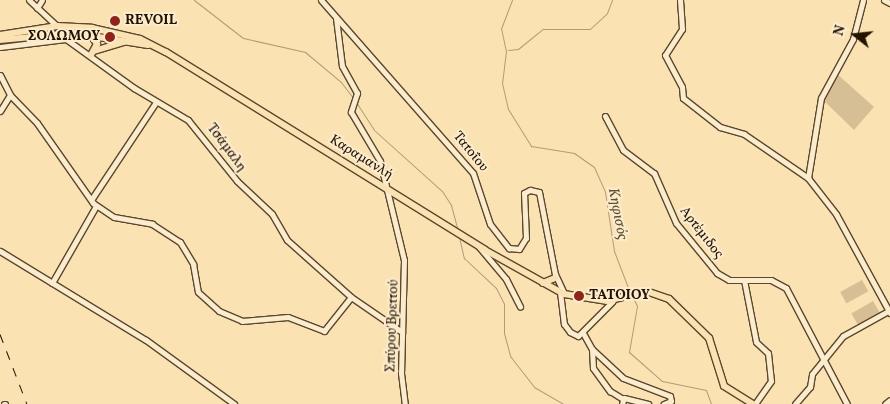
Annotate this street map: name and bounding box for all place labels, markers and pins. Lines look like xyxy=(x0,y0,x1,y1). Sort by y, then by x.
place label: REVOIL xyxy=(125,13,177,29)
marker: REVOIL xyxy=(109,15,121,27)
place label: ΣΟΛΩΜΟΥ xyxy=(28,29,100,45)
marker: ΣΟΛΩΜΟΥ xyxy=(104,31,116,43)
place label: ΤΑΤΟΙΟΥ xyxy=(589,288,650,304)
marker: ΤΑΤΟΙΟΥ xyxy=(573,290,585,302)

